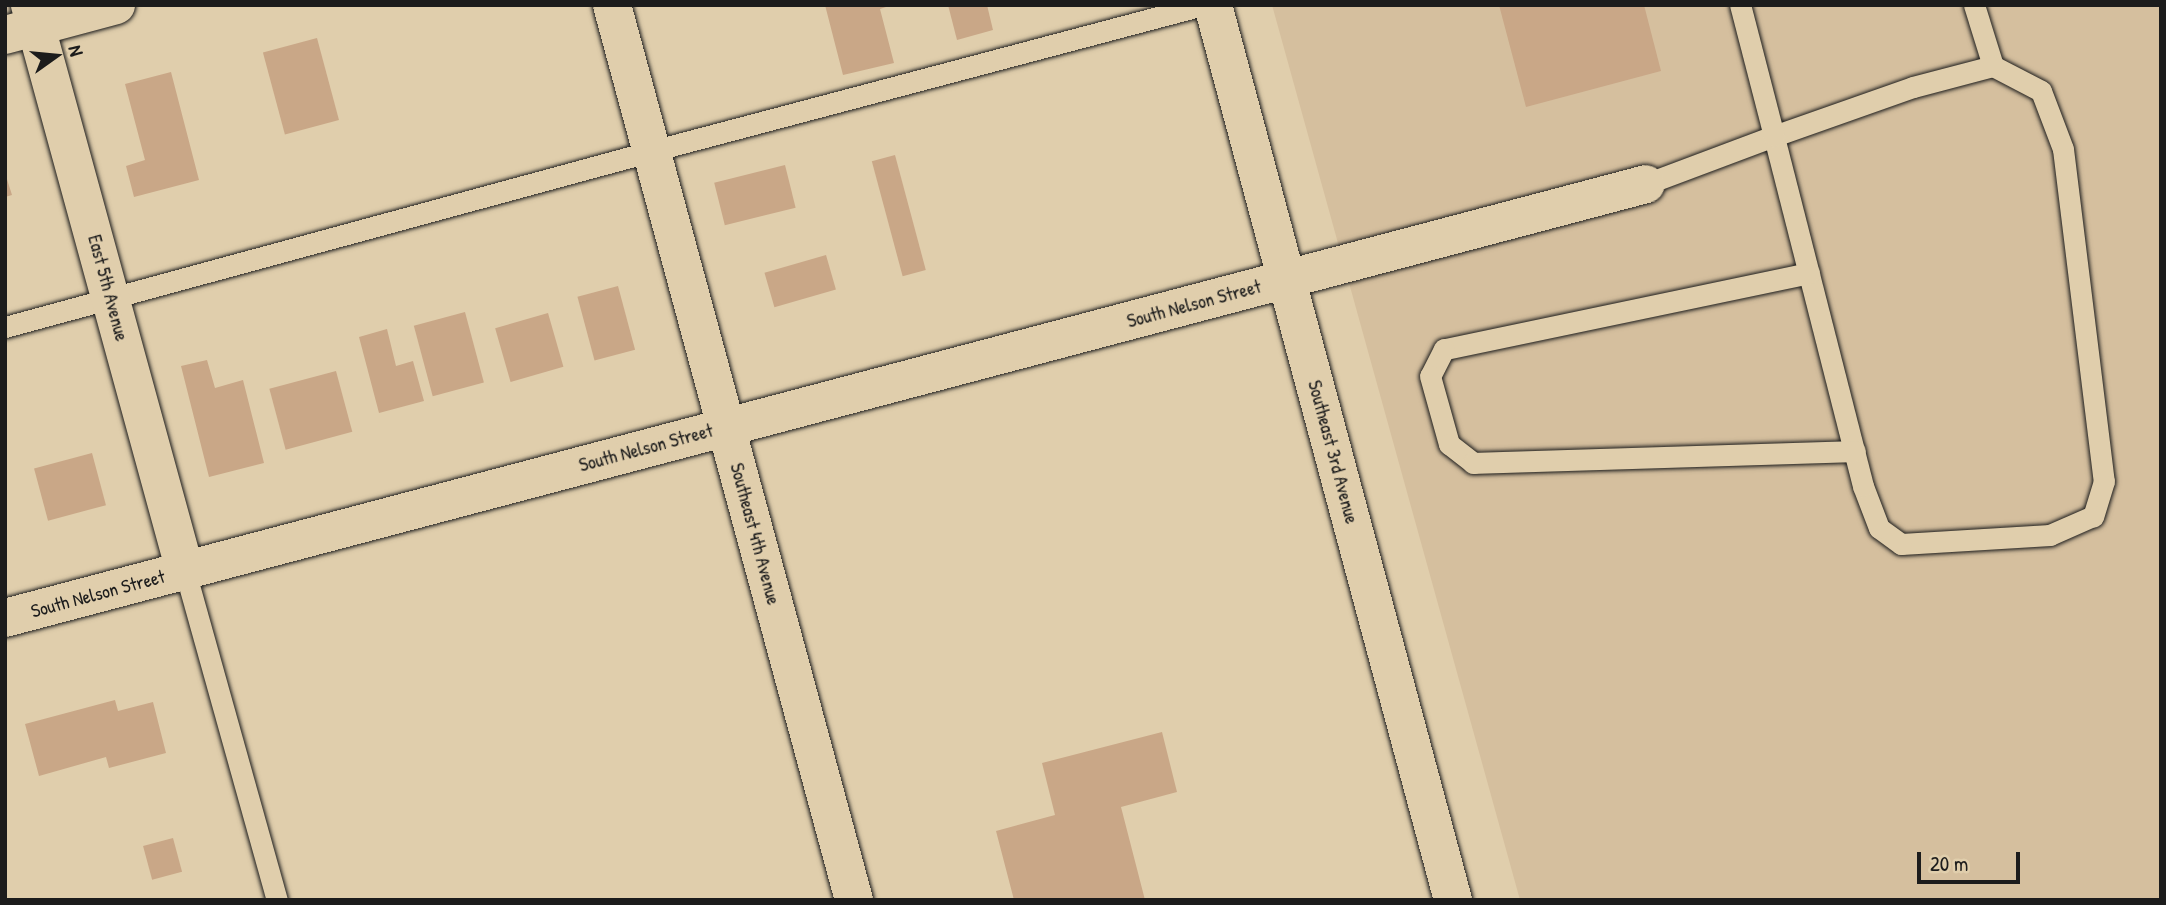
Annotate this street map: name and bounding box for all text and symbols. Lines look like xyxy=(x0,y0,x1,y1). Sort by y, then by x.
north arrow xyxy=(21,21,91,91)
text: N xyxy=(62,42,90,59)
street label: East 5th Avenue xyxy=(83,232,133,344)
street label: South Nelson Street xyxy=(1125,275,1263,333)
street label: Southeast 3rd Avenue xyxy=(1303,378,1363,526)
street label: South Nelson Street xyxy=(577,419,715,477)
street label: Southeast 4th Avenue xyxy=(725,461,785,607)
street label: South Nelson Street xyxy=(29,565,167,623)
scale bar xyxy=(1921,838,2024,882)
text: 20 m xyxy=(1930,849,1968,878)

